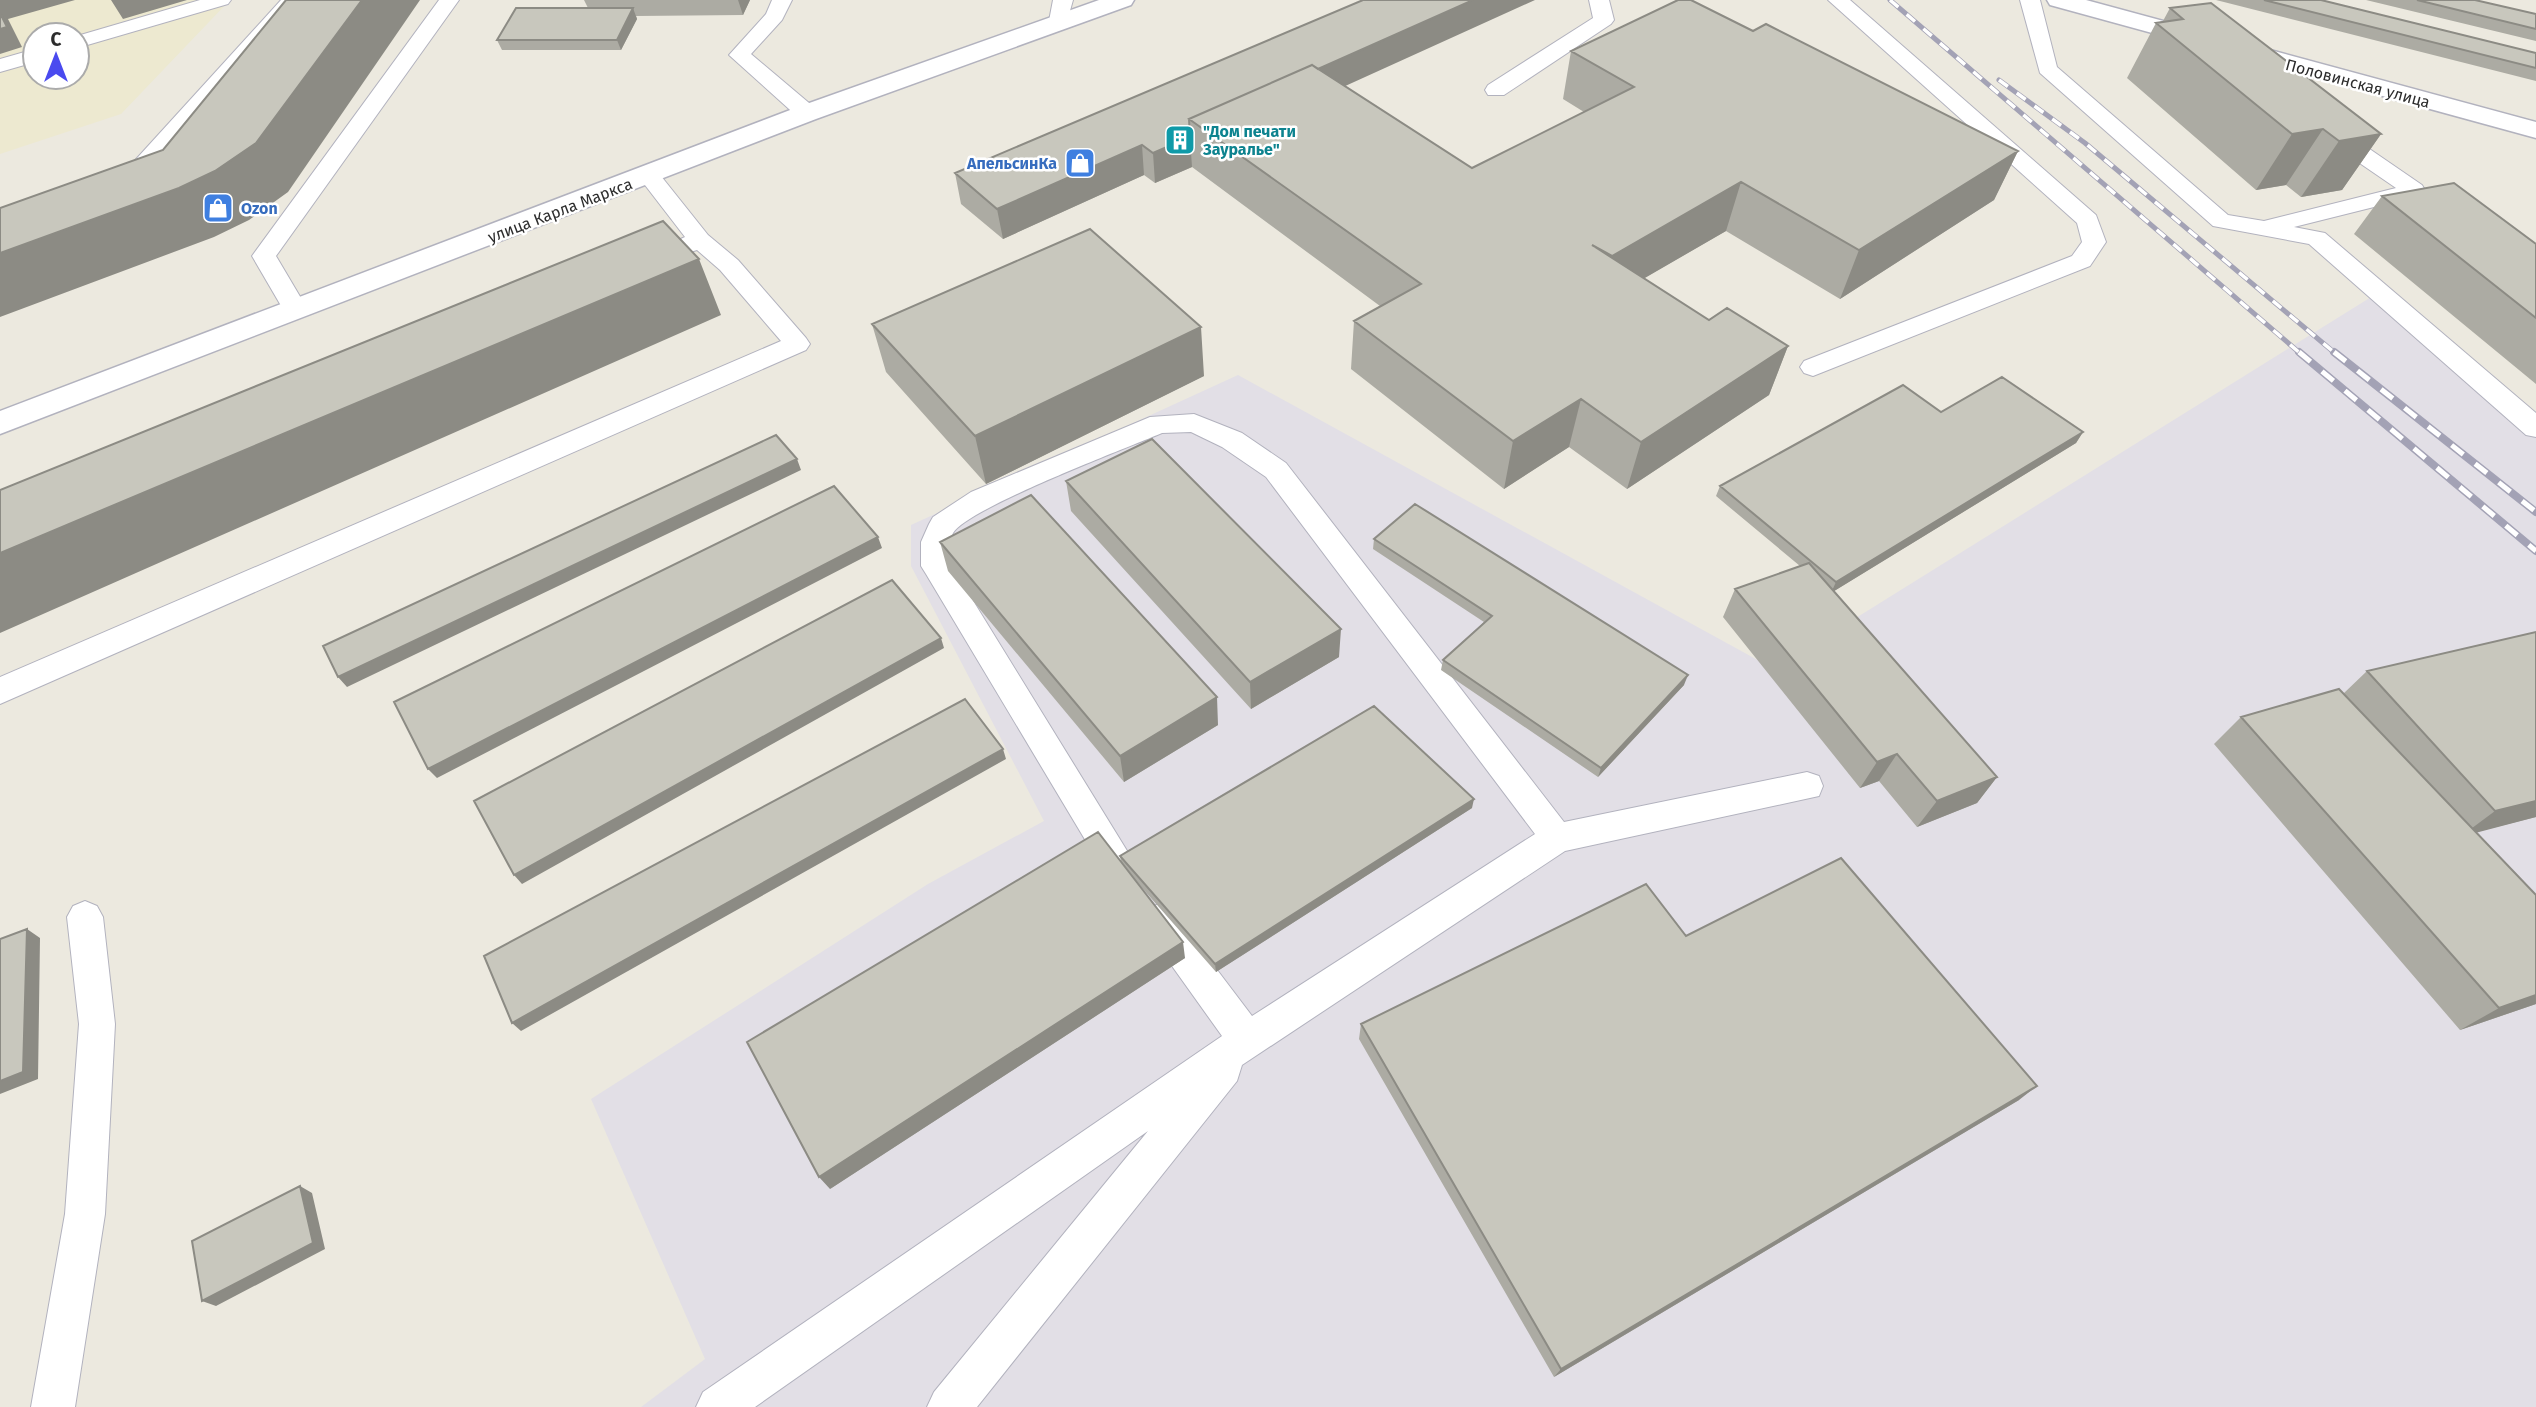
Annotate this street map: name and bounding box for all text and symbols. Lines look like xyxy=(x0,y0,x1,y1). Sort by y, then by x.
north arrow xyxy=(21,21,91,91)
text: С xyxy=(51,28,62,51)
street label: Половинская улица xyxy=(2284,55,2432,112)
place label: "Дом печати Зауралье" xyxy=(1202,122,1296,159)
building icon: "Дом печати Зауралье" xyxy=(1163,123,1197,157)
shop icon: АпельсинКа xyxy=(1063,146,1097,180)
place label: АпельсинКа xyxy=(966,154,1057,173)
street label: улица Карла Маркса xyxy=(485,174,635,247)
shop icon: Ozon xyxy=(201,191,235,225)
place label: Ozon xyxy=(241,199,278,218)

